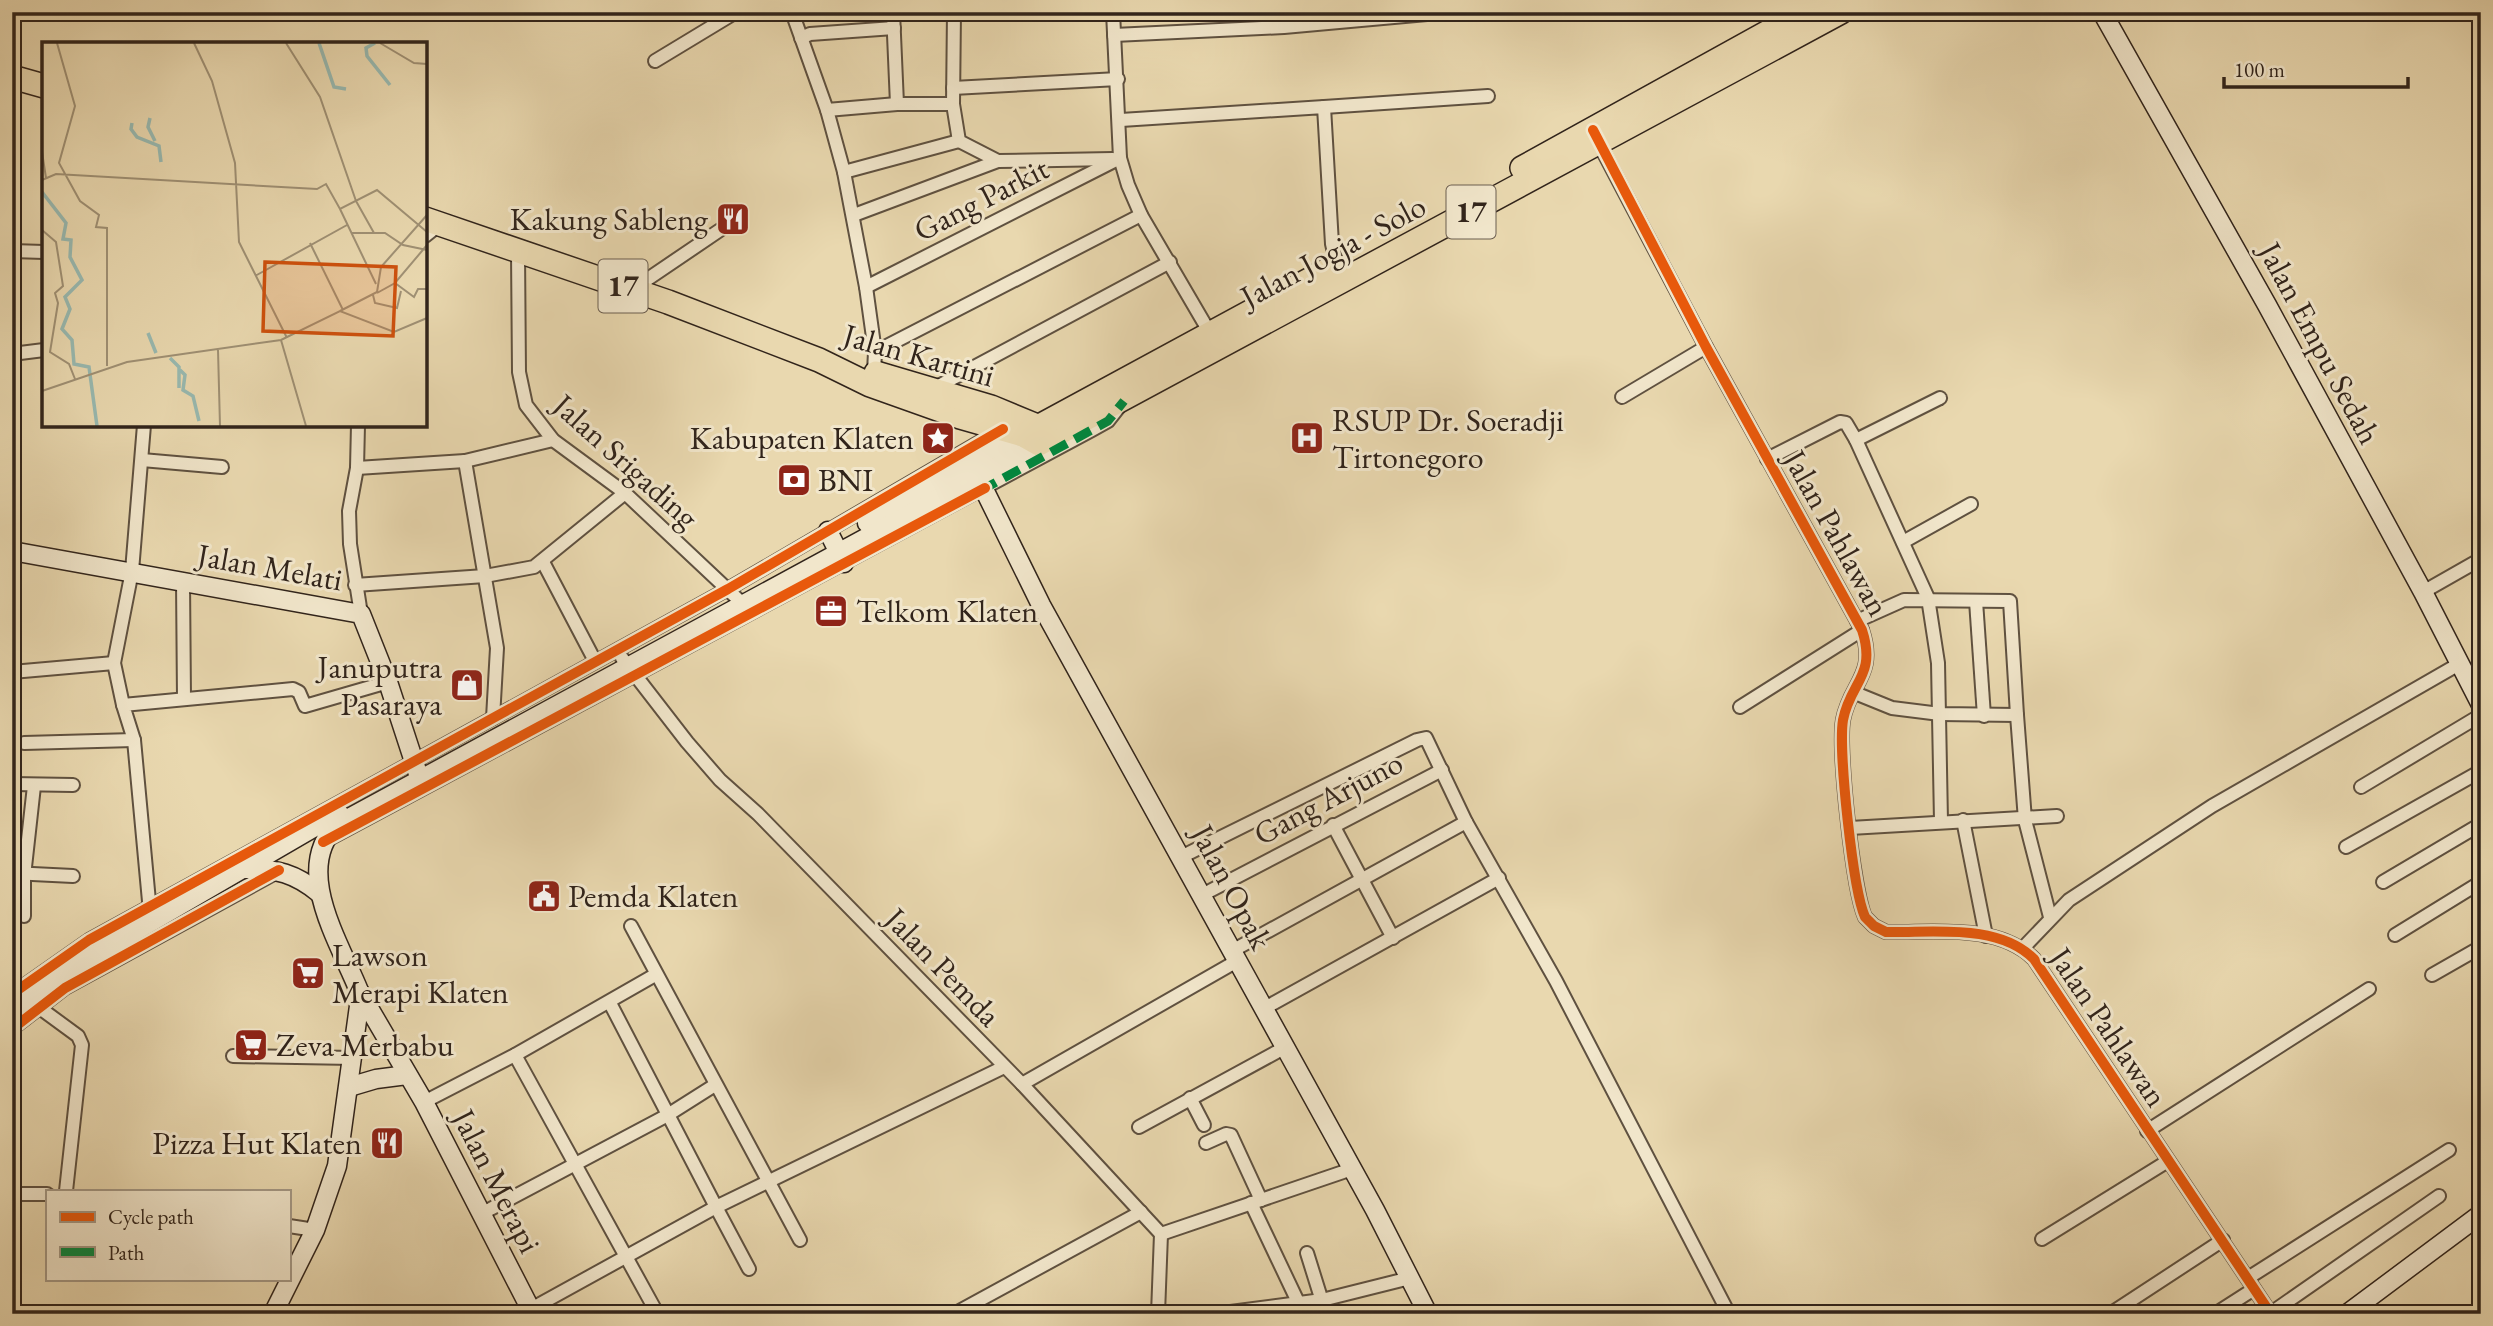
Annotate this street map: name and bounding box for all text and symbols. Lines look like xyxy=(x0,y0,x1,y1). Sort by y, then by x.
inset map xyxy=(42,42,427,427)
scale bar xyxy=(2224,46,2407,90)
text: 100 m xyxy=(2234,56,2285,83)
street label: Gang Parkit xyxy=(907,147,1055,251)
street label: Jalan Jogja - Solo xyxy=(1230,185,1433,319)
road number: 17 xyxy=(1446,186,1496,238)
place label: Kakung Sableng xyxy=(510,198,709,240)
restaurant icon: Kakung Sableng xyxy=(714,200,752,238)
street label: Jalan Empu Sedah xyxy=(2248,232,2391,451)
road number: 17 xyxy=(598,260,648,312)
street label: Jalan Kartini xyxy=(836,313,1000,397)
street label: Jalan Srigading xyxy=(542,382,709,538)
place label: RSUP Dr. Soeradji Tirtonegoro xyxy=(1332,399,1564,478)
place label: Kabupaten Klaten xyxy=(690,417,914,459)
place icon: Kabupaten Klaten xyxy=(919,419,957,457)
hospital icon: RSUP Dr. Soeradji Tirtonegoro xyxy=(1288,419,1326,457)
street label: Jalan Pahlawan xyxy=(1773,440,1900,624)
place label: BNI xyxy=(818,459,873,501)
bank icon: BNI xyxy=(775,461,813,499)
street label: Jalan Melati xyxy=(191,533,346,600)
place label: Telkom Klaten xyxy=(856,590,1038,632)
office icon: Telkom Klaten xyxy=(812,592,850,630)
place label: Januputra Pasaraya xyxy=(315,646,442,725)
shop icon: Januputra Pasaraya xyxy=(448,666,486,704)
street label: Gang Arjuno xyxy=(1246,741,1410,855)
street label: Jalan Opak xyxy=(1180,815,1283,958)
place label: Pemda Klaten xyxy=(568,875,739,917)
public building icon: Pemda Klaten xyxy=(525,877,563,915)
street label: Jalan Pemda xyxy=(874,896,1010,1036)
place label: Lawson Merapi Klaten xyxy=(332,934,509,1013)
street label: Jalan Pahlawan xyxy=(2039,937,2178,1115)
supermarket icon: Lawson Merapi Klaten xyxy=(289,954,327,992)
place label: Zeva Merbabu xyxy=(276,1024,454,1066)
supermarket icon: Zeva Merbabu xyxy=(232,1026,270,1064)
street label: Jalan Merapi xyxy=(442,1099,551,1260)
place label: Pizza Hut Klaten xyxy=(152,1122,362,1164)
restaurant icon: Pizza Hut Klaten xyxy=(368,1124,406,1162)
legend xyxy=(46,1190,290,1280)
text: Cycle path xyxy=(108,1203,194,1230)
text: Path xyxy=(108,1239,145,1266)

